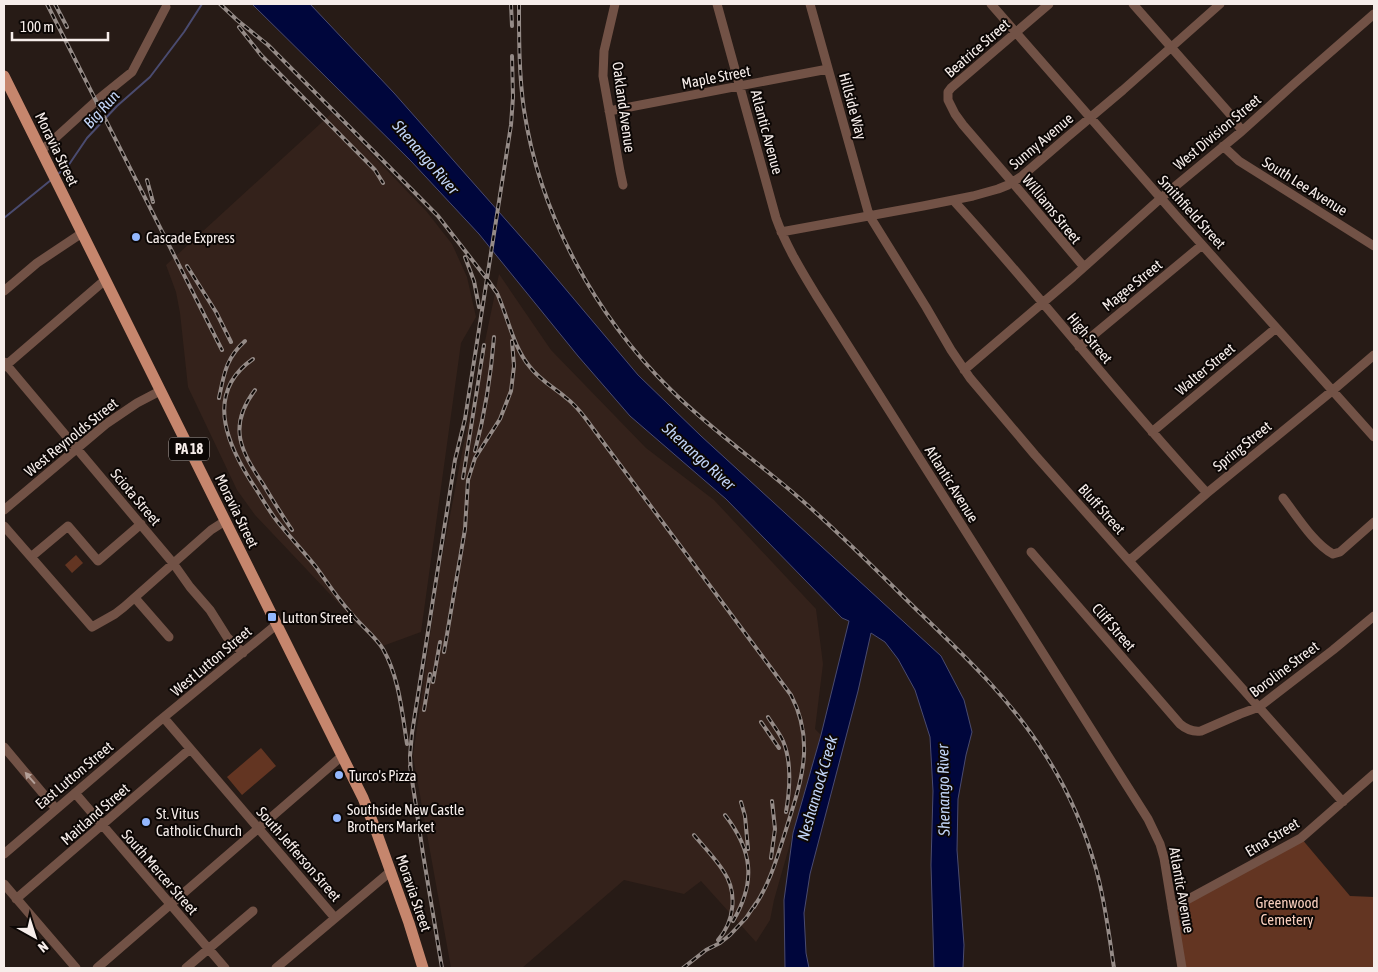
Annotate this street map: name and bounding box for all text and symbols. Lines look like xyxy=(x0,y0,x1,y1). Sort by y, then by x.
scale bar xyxy=(12,10,109,42)
street label: Beatrice Street xyxy=(941,15,1013,81)
text: 100 m xyxy=(20,18,54,35)
street label: Oakland Avenue xyxy=(609,61,639,154)
street label: Maple Street xyxy=(680,62,752,92)
street label: Hillside Way xyxy=(836,71,870,141)
water label: Big Run xyxy=(79,86,123,132)
street label: Atlantic Avenue xyxy=(748,88,786,176)
street label: West Division Street xyxy=(1170,91,1264,173)
street label: Moravia Street xyxy=(32,109,82,189)
street label: Sunny Avenue xyxy=(1006,109,1076,173)
water label: Shenango River xyxy=(388,116,464,199)
street label: South Lee Avenue xyxy=(1259,153,1351,219)
street label: Williams Street xyxy=(1019,171,1085,247)
street label: Smithfield Street xyxy=(1155,172,1229,252)
place label: Cascade Express xyxy=(146,229,235,246)
marker: Cascade Express xyxy=(130,231,142,243)
street label: Magee Street xyxy=(1099,256,1165,314)
street label: High Street xyxy=(1064,309,1116,367)
street label: Walter Street xyxy=(1172,339,1238,399)
street label: West Reynolds Street xyxy=(21,394,121,480)
street label: Spring Street xyxy=(1209,417,1275,475)
water label: Shenango River xyxy=(657,418,740,495)
road number: PA 18 xyxy=(169,438,209,460)
street label: Atlantic Avenue xyxy=(922,443,982,525)
street label: Sciota Street xyxy=(107,465,165,529)
street label: Moravia Street xyxy=(212,471,262,551)
street label: Bluff Street xyxy=(1075,480,1129,538)
street label: Cliff Street xyxy=(1089,600,1139,654)
place label: Lutton Street xyxy=(282,609,353,626)
marker: Lutton Street xyxy=(266,611,278,623)
street label: West Lutton Street xyxy=(167,622,255,700)
street label: Boroline Street xyxy=(1246,637,1322,701)
water label: Neshannock Creek xyxy=(793,732,841,843)
street label: East Lutton Street xyxy=(32,738,116,812)
water label: Shenango River xyxy=(933,743,954,837)
place label: Turco's Pizza xyxy=(349,767,417,784)
marker: Turco's Pizza xyxy=(333,769,345,781)
one-way arrow xyxy=(25,772,36,784)
street label: Maitland Street xyxy=(57,780,133,848)
place label: Southside New Castle Brothers Market xyxy=(347,801,465,835)
street label: South Jefferson Street xyxy=(253,803,345,905)
place label: St. Vitus Catholic Church xyxy=(156,805,242,839)
marker: Southside New Castle Brothers Market xyxy=(331,812,343,824)
street label: Etna Street xyxy=(1242,814,1302,860)
marker: St. Vitus Catholic Church xyxy=(140,816,152,828)
street label: South Mercer Street xyxy=(118,826,202,918)
street label: Atlantic Avenue xyxy=(1166,846,1198,934)
street label: Moravia Street xyxy=(393,853,435,933)
park label: Greenwood Cemetery xyxy=(1255,894,1319,928)
north arrow xyxy=(10,912,60,962)
text: N xyxy=(35,938,51,956)

